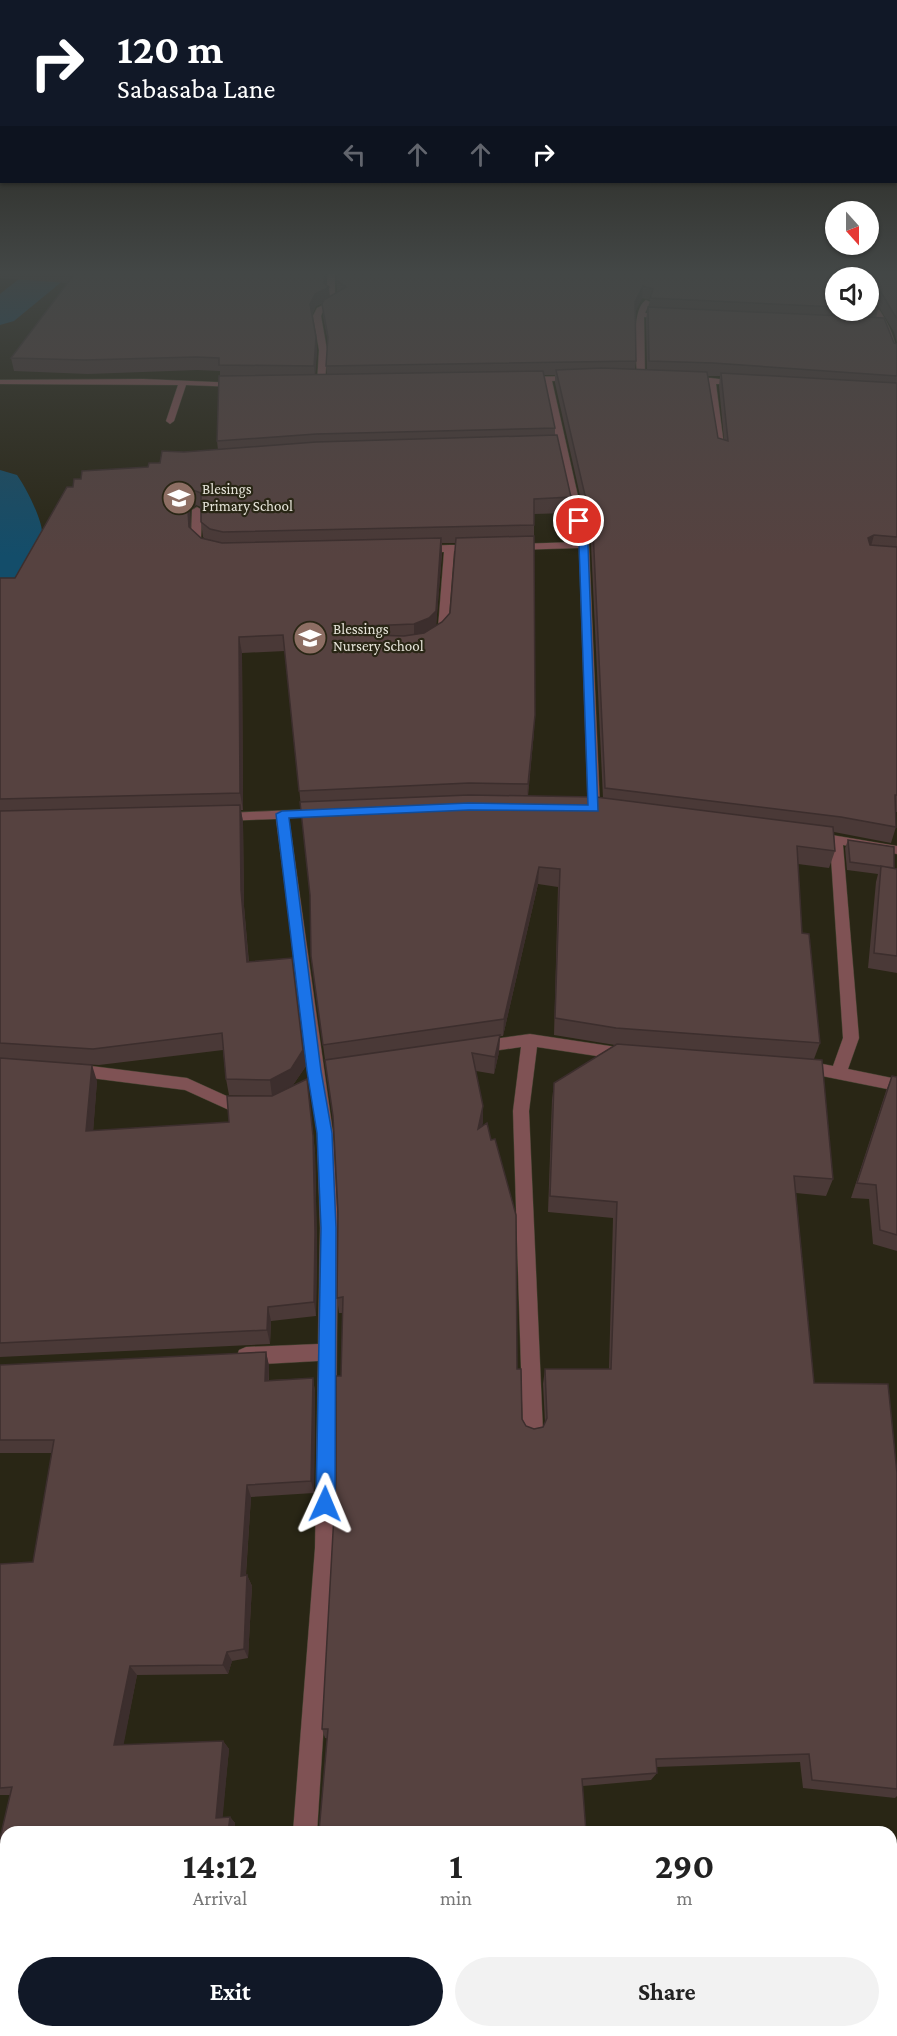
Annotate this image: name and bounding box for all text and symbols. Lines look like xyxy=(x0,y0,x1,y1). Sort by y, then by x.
icon: right xyxy=(18,24,96,102)
text: 120 m xyxy=(117,25,223,72)
text: Sabasaba Lane xyxy=(117,74,275,104)
icon: left xyxy=(338,138,371,171)
icon: ahead xyxy=(401,138,434,171)
icon: ahead xyxy=(464,138,497,171)
icon: right xyxy=(527,138,560,171)
north arrow xyxy=(825,201,879,255)
map controls xyxy=(825,201,879,321)
button: sound xyxy=(825,267,879,321)
school or university icon: Blesings Primary School xyxy=(161,480,197,516)
place label: Blesings Primary School xyxy=(202,481,293,515)
pin xyxy=(553,495,604,546)
icon: arrive xyxy=(562,504,595,537)
school or university icon: Blessings Nursery School xyxy=(292,620,328,656)
place label: Blessings Nursery School xyxy=(333,621,424,655)
position arrow xyxy=(293,1472,357,1536)
text: 14:12 xyxy=(183,1846,257,1886)
text: 1 xyxy=(449,1846,463,1886)
text: 290 xyxy=(655,1846,714,1886)
text: Arrival xyxy=(193,1887,247,1909)
text: min xyxy=(440,1887,472,1909)
text: m xyxy=(676,1887,693,1909)
button: Exit xyxy=(18,1957,443,2026)
button: Share xyxy=(455,1957,879,2026)

